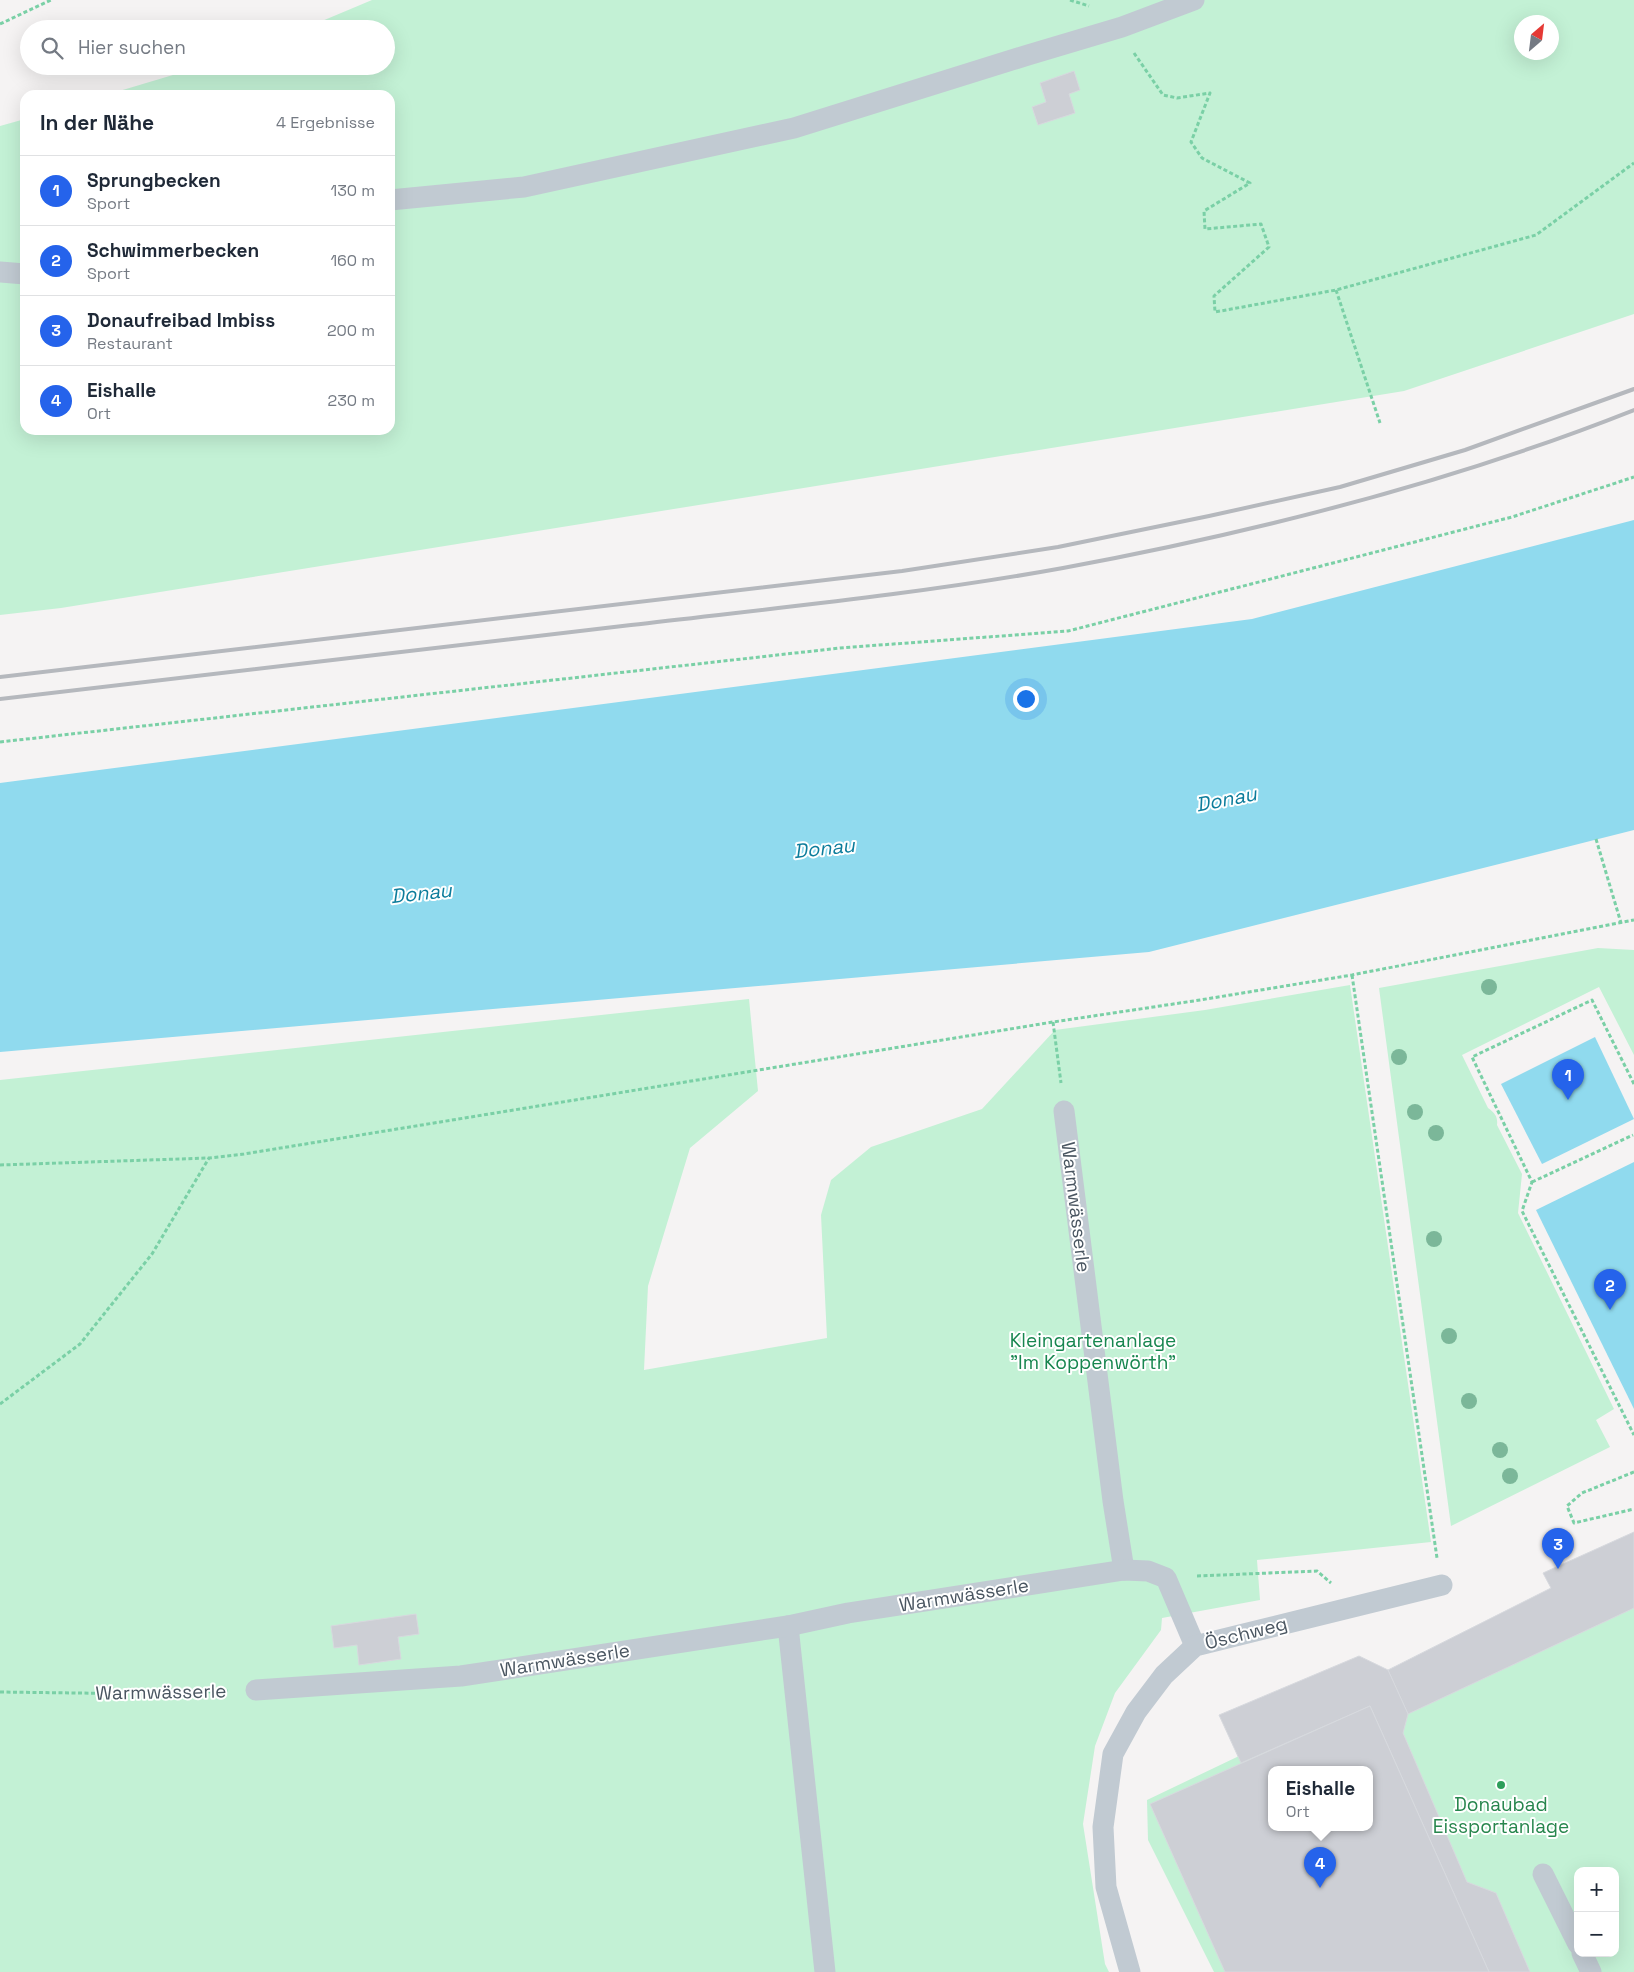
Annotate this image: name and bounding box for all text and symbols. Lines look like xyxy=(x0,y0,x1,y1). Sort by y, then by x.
north arrow xyxy=(1514,15,1559,60)
search box xyxy=(20,20,395,75)
icon: search xyxy=(38,34,66,62)
text: Hier suchen xyxy=(78,35,186,60)
text: In der Nähe xyxy=(40,109,154,136)
text: 4 Ergebnisse xyxy=(276,112,375,133)
text: Sprungbecken xyxy=(87,168,221,193)
text: 1 xyxy=(52,180,60,201)
text: 130 m xyxy=(331,180,375,201)
text: Sport xyxy=(87,193,130,214)
text: Schwimmerbecken xyxy=(87,238,259,263)
text: 2 xyxy=(51,250,61,271)
text: 160 m xyxy=(330,250,375,271)
text: Sport xyxy=(87,263,130,284)
text: Donaufreibad Imbiss xyxy=(87,308,275,333)
text: 3 xyxy=(51,320,61,341)
text: 200 m xyxy=(327,320,375,341)
text: Restaurant xyxy=(87,333,173,354)
text: Eishalle xyxy=(87,378,156,403)
text: 4 xyxy=(51,390,61,411)
text: 230 m xyxy=(328,390,375,411)
text: Ort xyxy=(87,403,111,424)
your location xyxy=(1013,686,1039,712)
water label: Donau xyxy=(1193,780,1260,818)
water label: Donau xyxy=(792,832,858,864)
water label: Donau xyxy=(389,877,455,909)
pin: 1 xyxy=(1552,1059,1584,1100)
street label: Warmwässerle xyxy=(1056,1140,1096,1274)
pin: 2 xyxy=(1594,1269,1626,1310)
park label: Kleingartenanlage "Im Koppenwörth" xyxy=(1010,1328,1176,1375)
pin: 3 xyxy=(1542,1528,1574,1569)
street label: Warmwässerle xyxy=(897,1572,1031,1618)
street label: Öschweg xyxy=(1202,1611,1290,1655)
street label: Warmwässerle xyxy=(498,1637,632,1683)
street label: Warmwässerle xyxy=(95,1678,227,1706)
popup xyxy=(1268,1766,1373,1831)
text: Eishalle xyxy=(1286,1776,1355,1801)
marker: Donaubad Eissportanlage xyxy=(1495,1779,1507,1791)
place label: Donaubad Eissportanlage xyxy=(1433,1792,1569,1839)
text: Ort xyxy=(1286,1801,1310,1822)
pin: 4 xyxy=(1304,1847,1336,1888)
map controls xyxy=(1574,1867,1619,1957)
button: + xyxy=(1574,1867,1619,1912)
button: − xyxy=(1574,1912,1619,1957)

